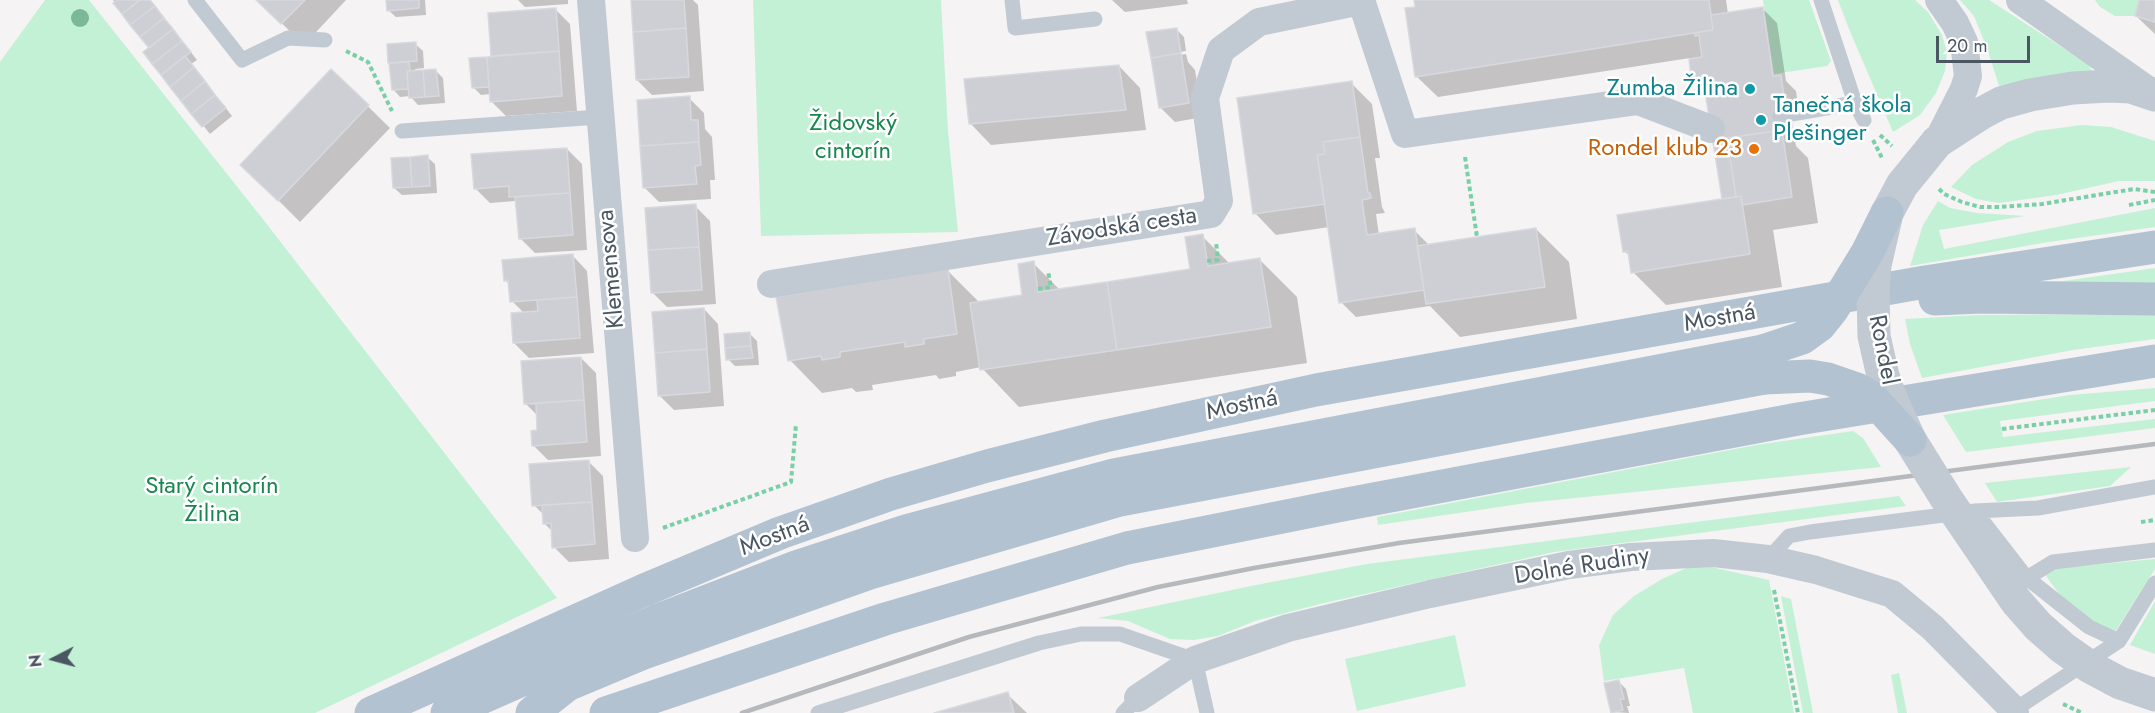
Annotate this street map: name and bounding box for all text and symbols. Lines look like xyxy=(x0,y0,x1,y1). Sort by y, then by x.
scale bar xyxy=(1939,24,2034,62)
text: 20 m xyxy=(1947,33,1987,59)
place label: Zumba Žilina xyxy=(1607,75,1738,103)
marker: Zumba Žilina xyxy=(1743,82,1757,96)
place label: Tanečná škola Plešinger xyxy=(1773,92,1911,148)
park label: Židovský cintorín xyxy=(809,110,897,166)
marker: Tanečná škola Plešinger xyxy=(1754,113,1768,127)
place label: Rondel klub 23 xyxy=(1588,135,1742,163)
marker: Rondel klub 23 xyxy=(1747,142,1761,156)
street label: Závodská cesta xyxy=(1045,202,1199,254)
street label: Klemensova xyxy=(592,208,632,330)
street label: Mostná xyxy=(1682,299,1758,339)
street label: Rondel xyxy=(1861,313,1903,387)
street label: Mostná xyxy=(1204,384,1280,428)
park label: Starý cintorín Žilina xyxy=(145,473,279,529)
street label: Mostná xyxy=(736,511,814,563)
street label: Dolné Rudiny xyxy=(1513,542,1651,592)
north arrow xyxy=(24,629,84,689)
text: N xyxy=(23,653,48,668)

